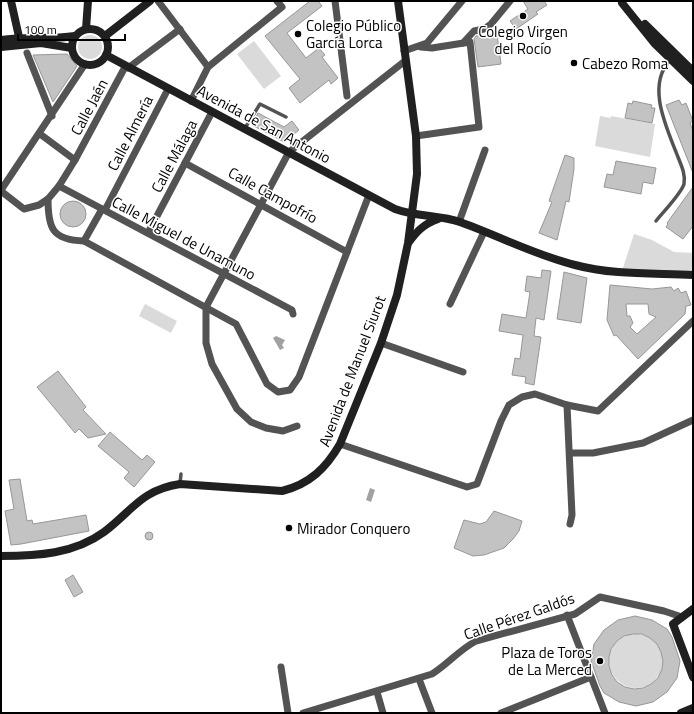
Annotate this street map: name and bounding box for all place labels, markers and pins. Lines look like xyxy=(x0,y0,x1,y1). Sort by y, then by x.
marker: Colegio Virgen del Rocío xyxy=(518,11,528,21)
place label: Colegio Público García Lorca xyxy=(306,14,401,54)
place label: Colegio Virgen del Rocío xyxy=(478,20,568,60)
marker: Colegio Público García Lorca xyxy=(293,29,303,39)
place label: Cabezo Roma xyxy=(582,52,669,75)
marker: Cabezo Roma xyxy=(569,58,579,68)
place label: Mirador Conquero xyxy=(297,517,410,540)
marker: Mirador Conquero xyxy=(284,523,294,533)
place label: Plaza de Toros de La Merced xyxy=(501,641,592,681)
marker: Plaza de Toros de La Merced xyxy=(595,656,605,666)

